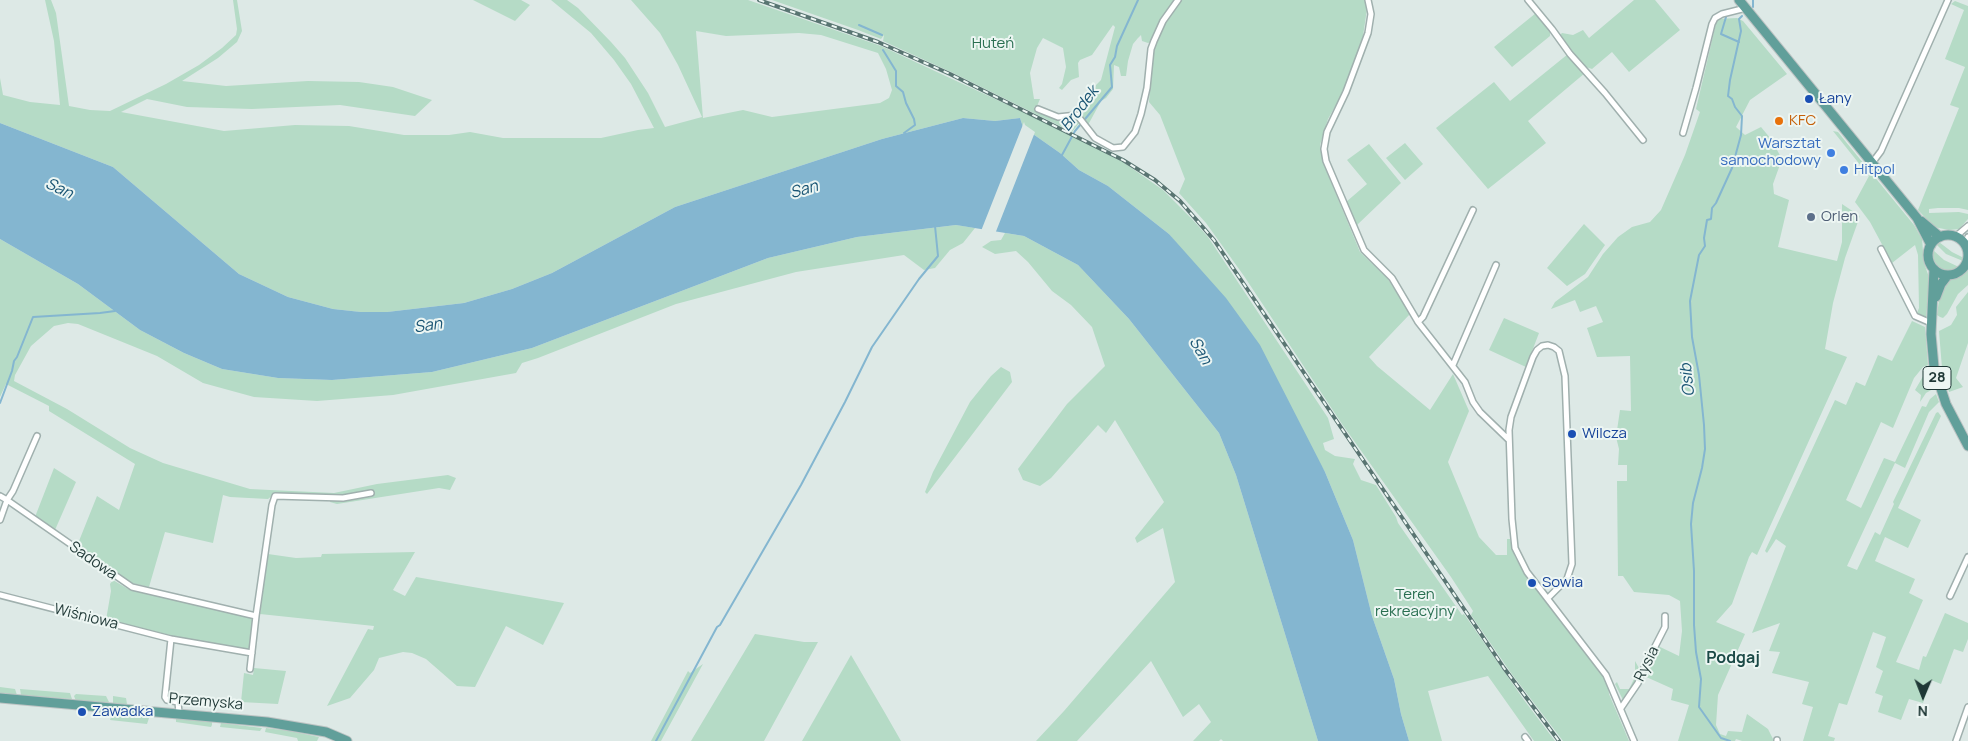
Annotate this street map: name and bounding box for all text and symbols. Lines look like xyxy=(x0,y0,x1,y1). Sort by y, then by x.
park label: Huteń xyxy=(972,35,1014,53)
water label: Brodek xyxy=(1057,83,1103,135)
place label: Łany xyxy=(1819,90,1852,108)
marker: Łany xyxy=(1803,93,1815,105)
place label: KFC xyxy=(1789,112,1816,130)
marker: KFC xyxy=(1773,115,1785,127)
place label: Warsztat samochodowy xyxy=(1720,135,1821,170)
marker: Warsztat samochodowy xyxy=(1825,147,1837,159)
place label: Hitpol xyxy=(1854,161,1895,179)
marker: Hitpol xyxy=(1838,164,1850,176)
water label: San xyxy=(42,174,76,204)
water label: San xyxy=(788,177,820,203)
place label: Orlen xyxy=(1821,208,1858,226)
marker: Orlen xyxy=(1805,211,1817,223)
water label: San xyxy=(413,315,443,337)
water label: San xyxy=(1185,334,1215,368)
water label: Osib xyxy=(1677,362,1699,398)
road number: 28 xyxy=(1923,366,1951,389)
place label: Wilcza xyxy=(1582,425,1627,443)
marker: Wilcza xyxy=(1566,428,1578,440)
street label: Sadowa xyxy=(66,538,120,584)
place label: Sowia xyxy=(1542,574,1583,592)
marker: Sowia xyxy=(1526,577,1538,589)
park label: Teren rekreacyjny xyxy=(1375,586,1455,621)
street label: Wiśniowa xyxy=(52,600,120,634)
street label: Rysia xyxy=(1631,643,1663,685)
district label: Podgaj xyxy=(1706,649,1760,669)
north arrow xyxy=(1898,671,1948,721)
street label: Przemyska xyxy=(168,690,244,714)
text: N xyxy=(1918,702,1928,721)
place label: Zawadka xyxy=(92,703,153,721)
marker: Zawadka xyxy=(76,706,88,718)

